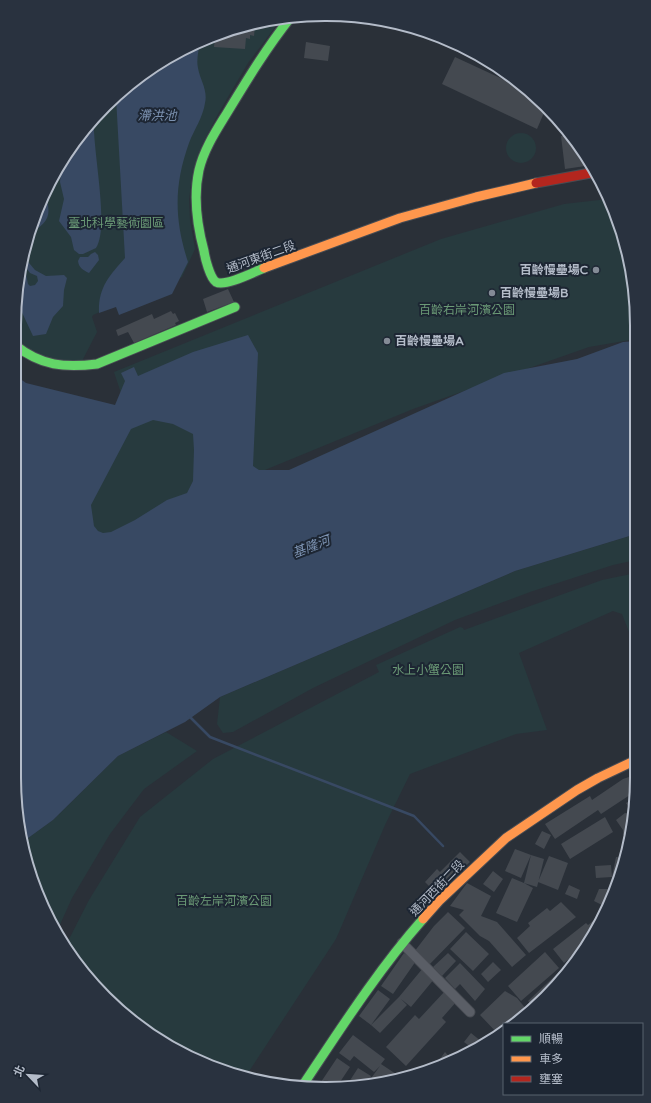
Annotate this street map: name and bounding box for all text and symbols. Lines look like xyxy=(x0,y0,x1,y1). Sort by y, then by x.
water label: 滯洪池 xyxy=(137,108,178,124)
park label: 臺北科學藝術園區 xyxy=(68,216,164,230)
street label: 通河東街二段 xyxy=(225,238,297,276)
place label: 百齡慢壘場C xyxy=(520,263,589,277)
marker: 百齡慢壘場C xyxy=(591,265,601,275)
place label: 百齡慢壘場B xyxy=(500,286,568,300)
marker: 百齡慢壘場B xyxy=(487,288,497,298)
park label: 百齡右岸河濱公園 xyxy=(419,303,515,317)
place label: 百齡慢壘場A xyxy=(395,334,464,348)
marker: 百齡慢壘場A xyxy=(382,336,392,346)
water label: 基隆河 xyxy=(290,531,335,561)
park label: 水上小蟹公園 xyxy=(392,663,464,677)
street label: 通河西街二段 xyxy=(407,857,467,919)
park label: 百齡左岸河濱公園 xyxy=(176,894,272,908)
legend xyxy=(503,1023,643,1095)
text: 順暢 xyxy=(539,1032,563,1046)
text: 車多 xyxy=(539,1052,563,1066)
north arrow xyxy=(8,1055,48,1095)
text: 北 xyxy=(11,1063,28,1079)
text: 壅塞 xyxy=(539,1072,563,1086)

